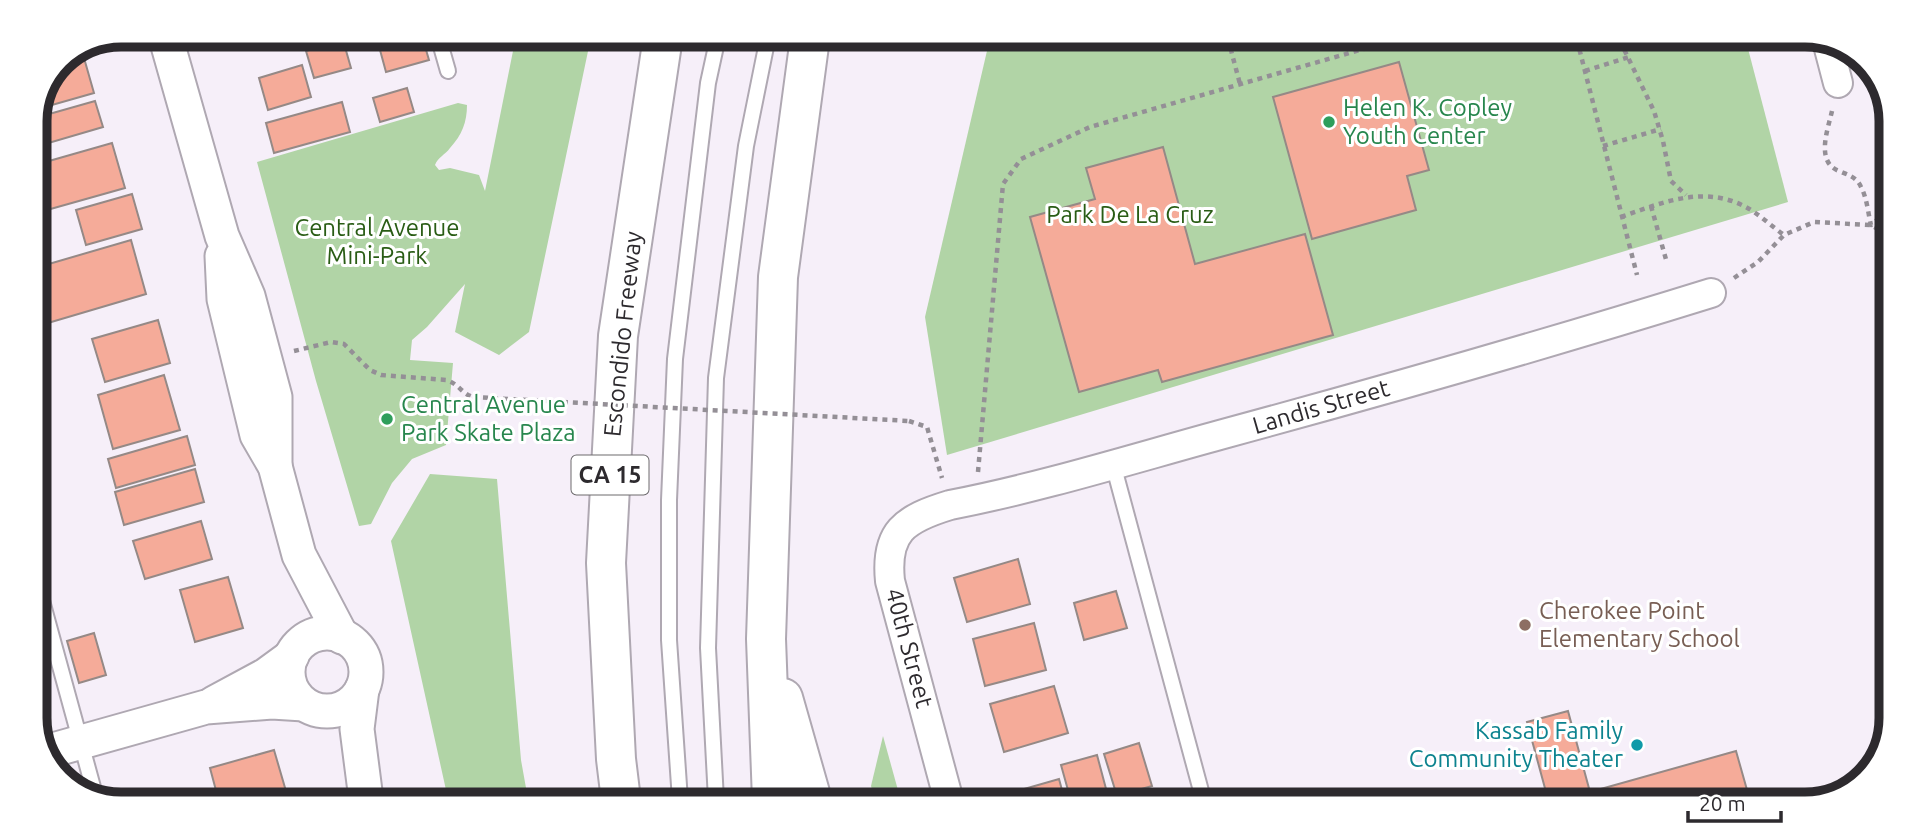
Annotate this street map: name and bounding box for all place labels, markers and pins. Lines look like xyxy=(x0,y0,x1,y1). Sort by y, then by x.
place label: Helen K. Copley Youth Center xyxy=(1343,94,1512,149)
marker: Helen K. Copley Youth Center xyxy=(1321,114,1337,130)
place label: Central Avenue Park Skate Plaza xyxy=(401,391,576,446)
marker: Central Avenue Park Skate Plaza xyxy=(379,411,395,427)
place label: Cherokee Point Elementary School xyxy=(1539,597,1740,652)
marker: Cherokee Point Elementary School xyxy=(1517,617,1533,633)
place label: Kassab Family Community Theater xyxy=(1409,717,1623,772)
marker: Kassab Family Community Theater xyxy=(1629,737,1645,753)

